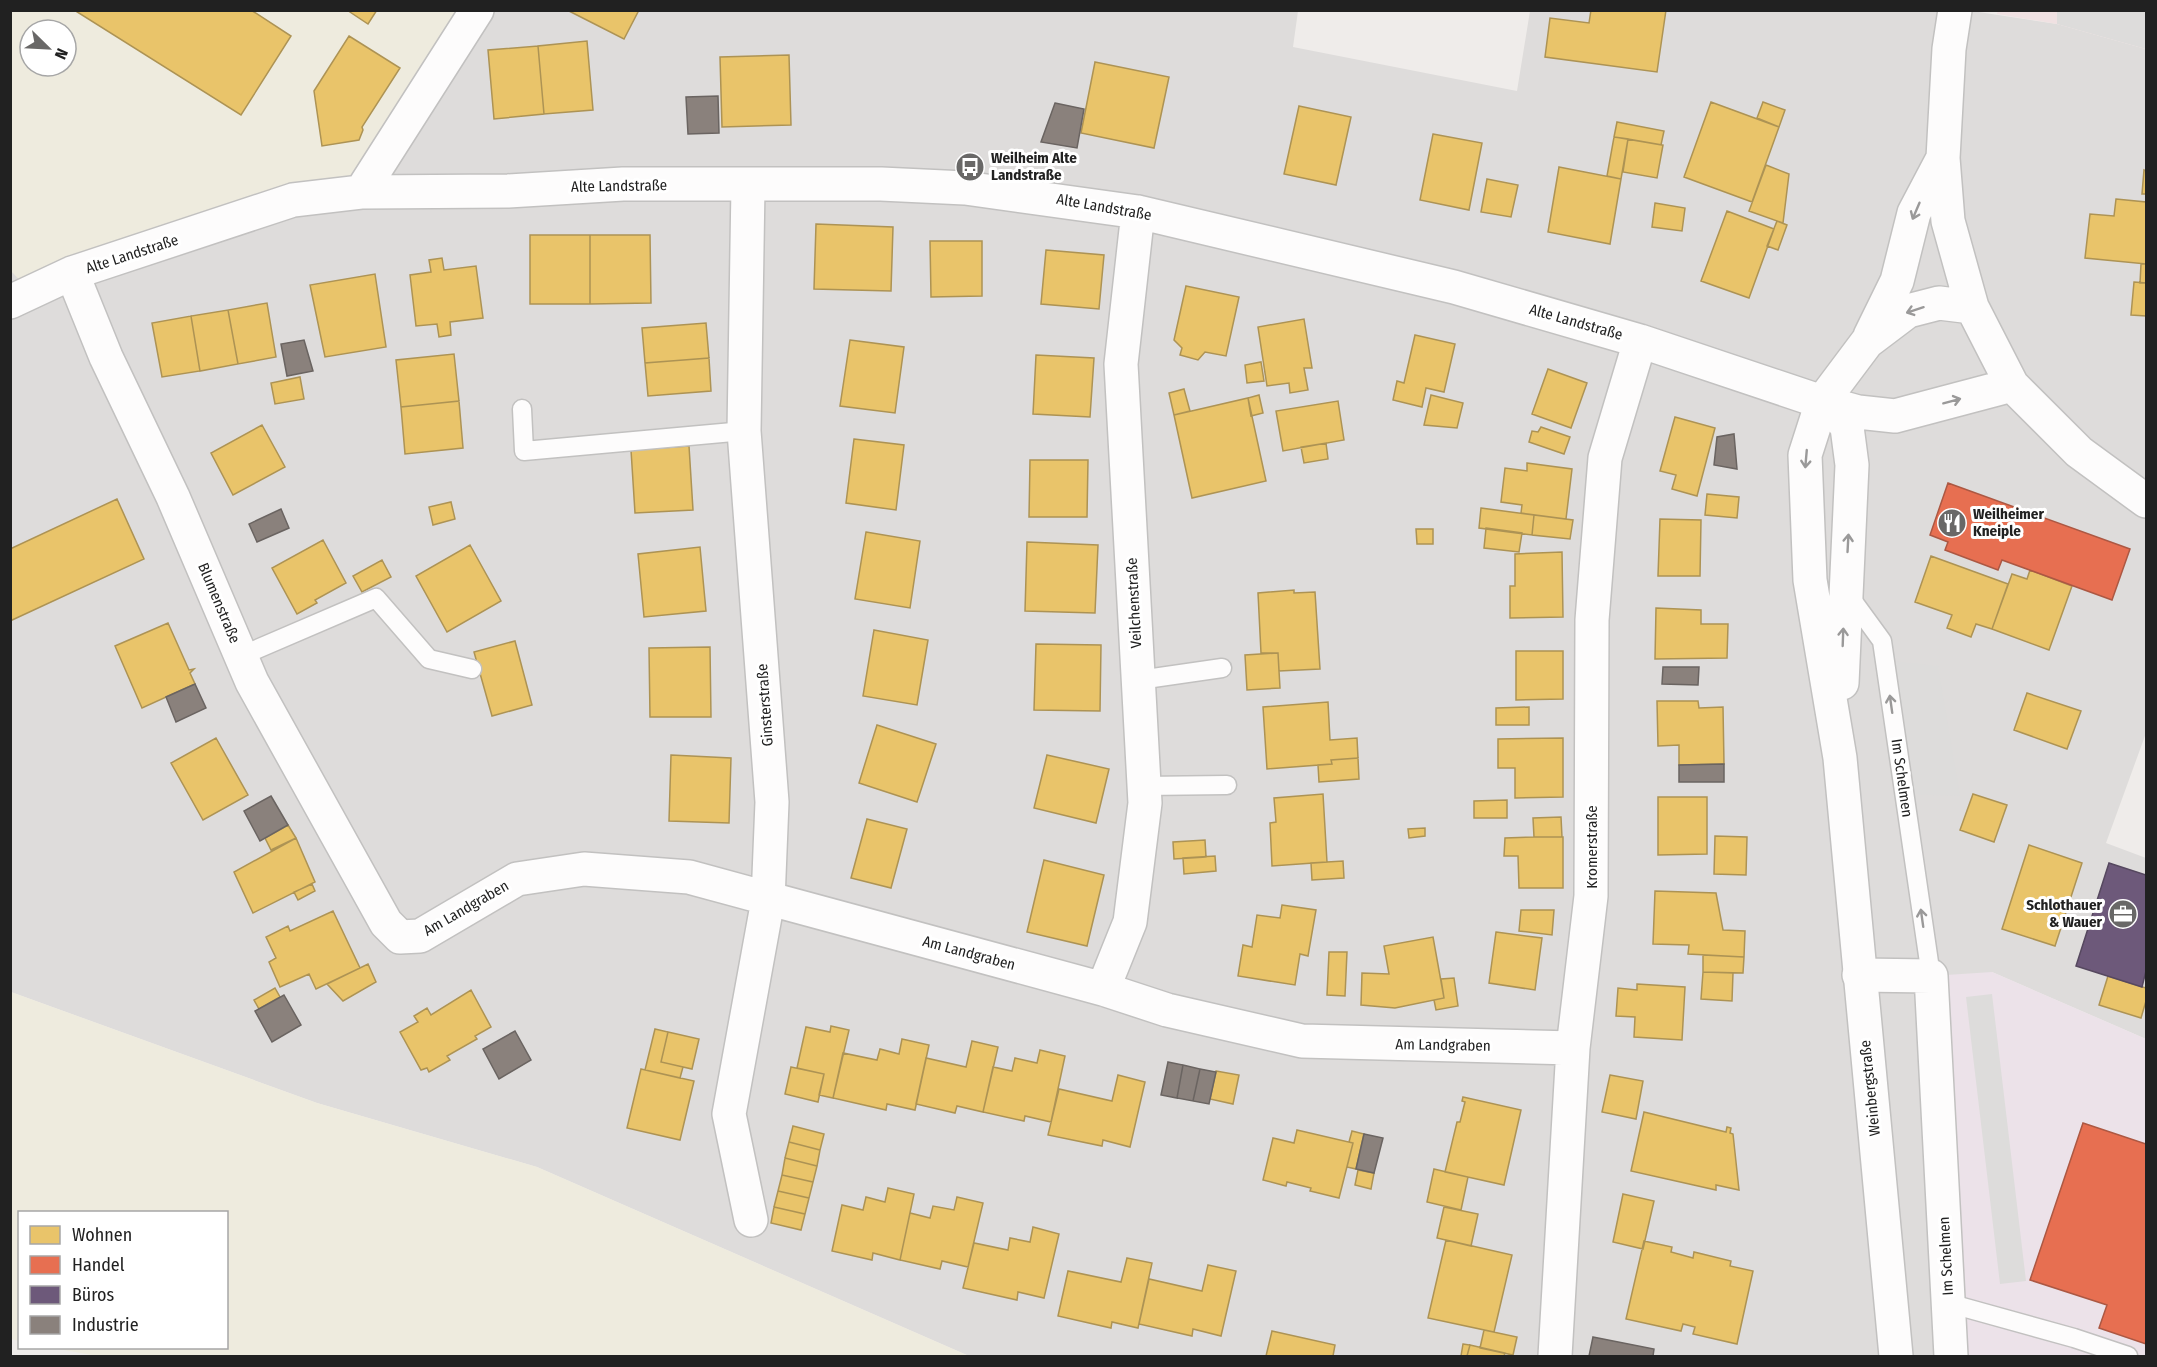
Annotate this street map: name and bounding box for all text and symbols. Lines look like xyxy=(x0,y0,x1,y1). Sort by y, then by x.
north arrow xyxy=(18,18,78,78)
text: N xyxy=(51,46,72,62)
place label: Weilheim Alte Landstraße xyxy=(991,149,1077,184)
bus stop icon: Weilheim Alte Landstraße xyxy=(954,151,986,183)
street label: Alte Landstraße xyxy=(571,176,667,196)
street label: Alte Landstraße xyxy=(1055,190,1153,224)
one-way arrow xyxy=(1910,201,1921,219)
street label: Alte Landstraße xyxy=(83,231,181,277)
street label: Alte Landstraße xyxy=(1527,300,1625,344)
one-way arrow xyxy=(1906,305,1925,316)
one-way arrow xyxy=(1942,395,1961,406)
one-way arrow xyxy=(1801,448,1812,468)
place label: Weilheimer Kneiple xyxy=(1973,505,2044,540)
restaurant icon: Weilheimer Kneiple xyxy=(1936,507,1968,539)
one-way arrow xyxy=(1843,533,1854,553)
street label: Veilchenstraße xyxy=(1123,557,1145,649)
street label: Blumenstraße xyxy=(194,560,244,646)
one-way arrow xyxy=(1838,627,1849,647)
street label: Ginsterstraße xyxy=(753,663,777,747)
one-way arrow xyxy=(1886,695,1897,714)
street label: Im Schelmen xyxy=(1888,738,1916,818)
street label: Kromerstraße xyxy=(1583,805,1601,889)
street label: Am Landgraben xyxy=(420,876,512,940)
place label: Schlothauer & Wauer xyxy=(2026,896,2103,931)
office icon: Schlothauer & Wauer xyxy=(2107,898,2139,930)
one-way arrow xyxy=(1917,908,1928,928)
street label: Am Landgraben xyxy=(921,932,1017,974)
street label: Am Landgraben xyxy=(1395,1035,1491,1055)
street label: Weinbergstraße xyxy=(1856,1039,1884,1137)
legend xyxy=(18,1211,228,1349)
street label: Im Schelmen xyxy=(1935,1216,1957,1296)
text: Wohnen xyxy=(72,1224,132,1246)
text: Handel xyxy=(72,1254,125,1276)
text: Büros xyxy=(72,1284,115,1306)
text: Industrie xyxy=(72,1314,139,1336)

